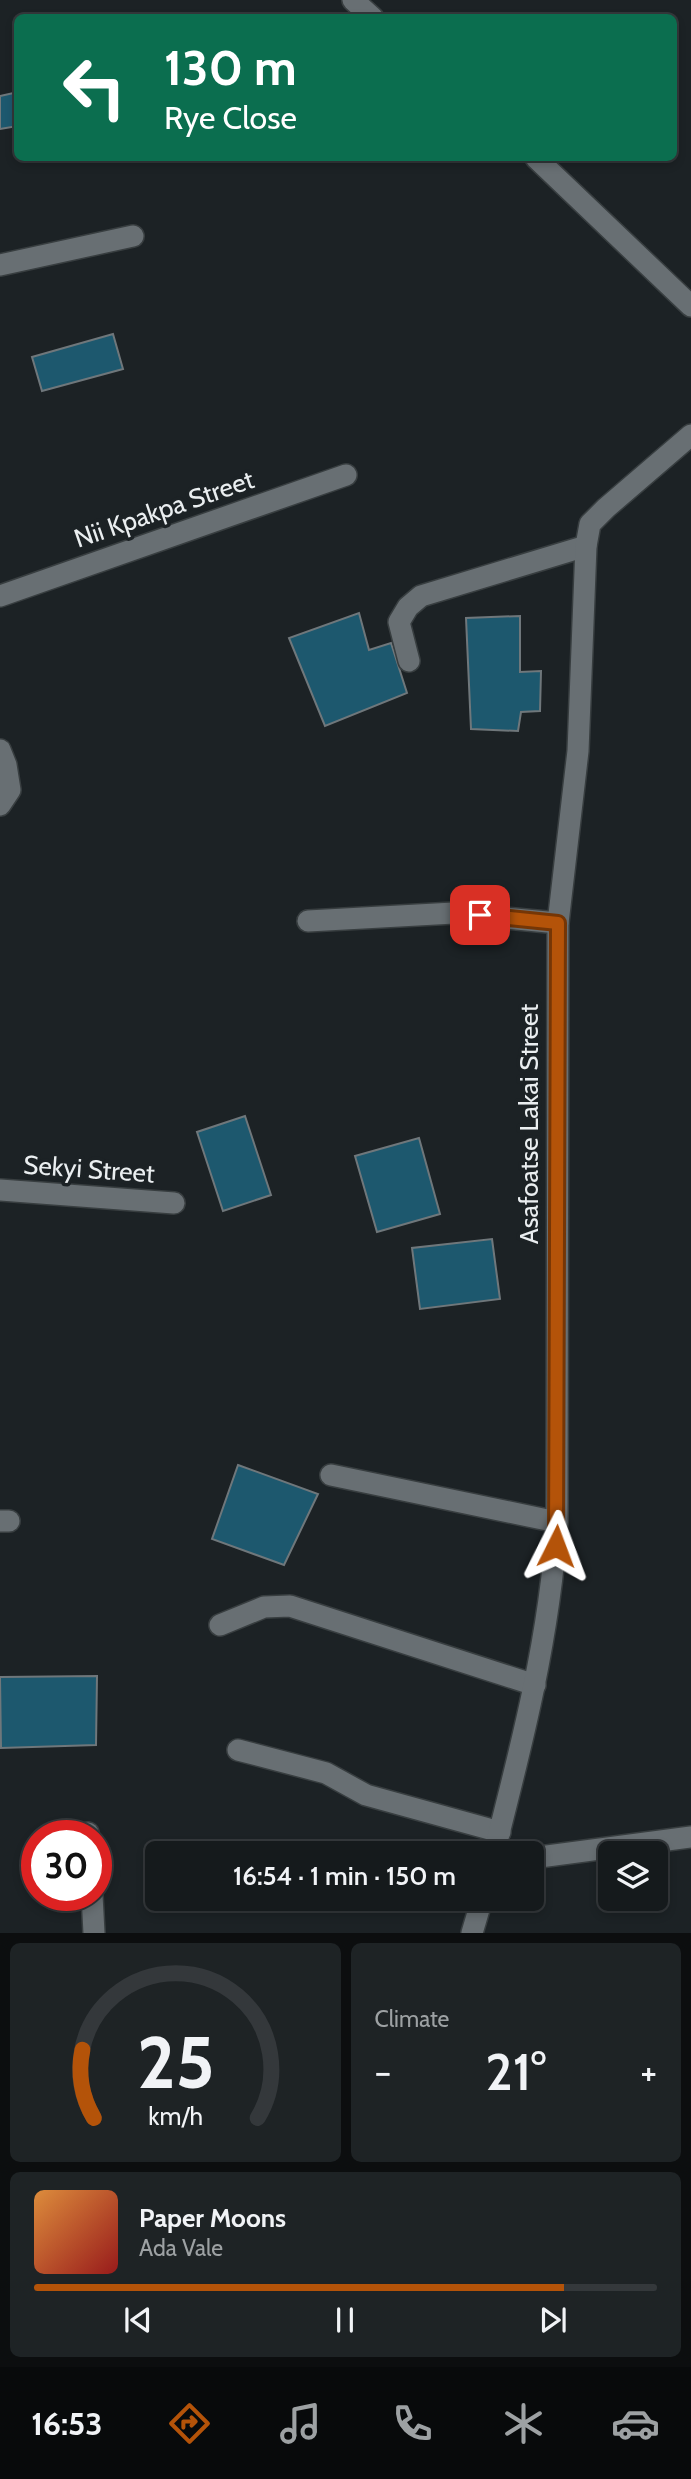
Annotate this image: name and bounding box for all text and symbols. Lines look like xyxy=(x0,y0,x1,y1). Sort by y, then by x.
text: 130 m xyxy=(164,38,297,97)
icon: left xyxy=(49,42,140,133)
text: Rye Close xyxy=(164,98,297,137)
street label: Nii Kpakpa Street xyxy=(70,463,258,555)
pin xyxy=(450,885,510,945)
icon: arrive xyxy=(461,896,499,934)
street label: Asafoatse Lakai Street xyxy=(513,1004,545,1244)
street label: Sekyi Street xyxy=(22,1148,156,1190)
position arrow xyxy=(519,1509,593,1583)
speed limit sign: 30 xyxy=(21,1820,112,1911)
map controls xyxy=(598,1841,668,1911)
button: layers xyxy=(598,1841,668,1911)
text: 16:54 · 1 min · 150 m xyxy=(233,1860,456,1892)
text: Climate xyxy=(375,2005,449,2033)
text: 25 xyxy=(136,2019,214,2107)
text: 21° xyxy=(485,2040,546,2103)
text: − xyxy=(375,2048,391,2095)
text: + xyxy=(640,2048,657,2095)
text: km/h xyxy=(148,2101,203,2131)
text: Paper Moons xyxy=(139,2202,286,2234)
text: Ada Vale xyxy=(139,2234,223,2262)
icon: previous xyxy=(119,2301,157,2339)
icon: pause xyxy=(326,2301,364,2339)
icon: next xyxy=(534,2301,572,2339)
icon: directions xyxy=(165,2399,214,2448)
icon: music xyxy=(276,2399,325,2448)
icon: phone xyxy=(388,2399,437,2448)
icon: climate xyxy=(499,2399,548,2448)
icon: car xyxy=(611,2399,660,2448)
text: 16:53 xyxy=(31,2404,103,2443)

